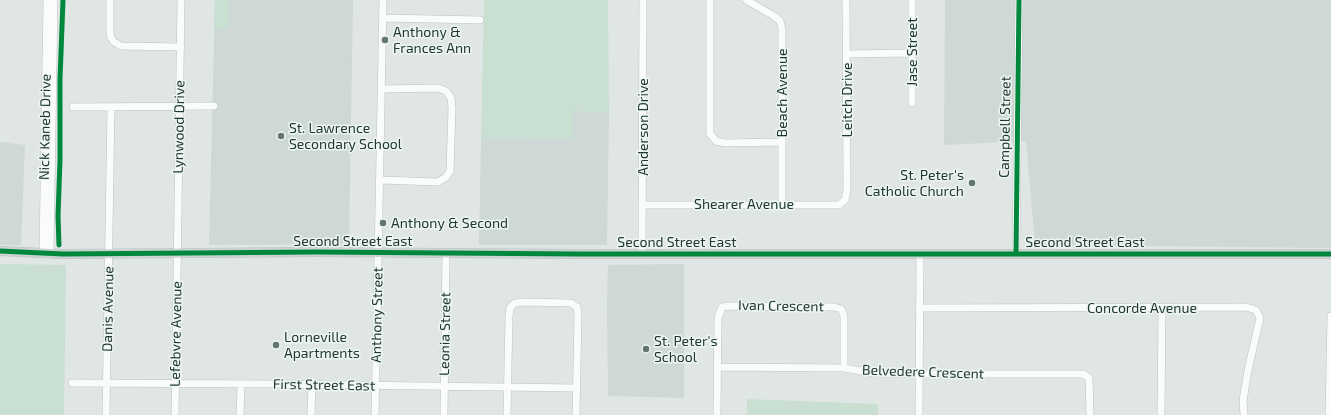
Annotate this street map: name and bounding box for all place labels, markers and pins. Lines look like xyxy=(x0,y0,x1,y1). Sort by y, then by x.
place label: Anthony & Frances Ann xyxy=(393,24,471,56)
marker: Anthony & Frances Ann xyxy=(380,35,390,45)
place label: St. Lawrence Secondary School xyxy=(289,120,402,152)
marker: St. Lawrence Secondary School xyxy=(276,131,286,141)
place label: St. Peter's Catholic Church xyxy=(865,167,964,200)
marker: St. Peter's Catholic Church xyxy=(967,178,977,188)
place label: Anthony & Second xyxy=(391,215,508,231)
marker: Anthony & Second xyxy=(378,218,388,228)
place label: Lorneville Apartments xyxy=(284,329,360,362)
place label: St. Peter's School xyxy=(654,333,718,366)
marker: Lorneville Apartments xyxy=(271,340,281,350)
marker: St. Peter's School xyxy=(641,344,651,354)

